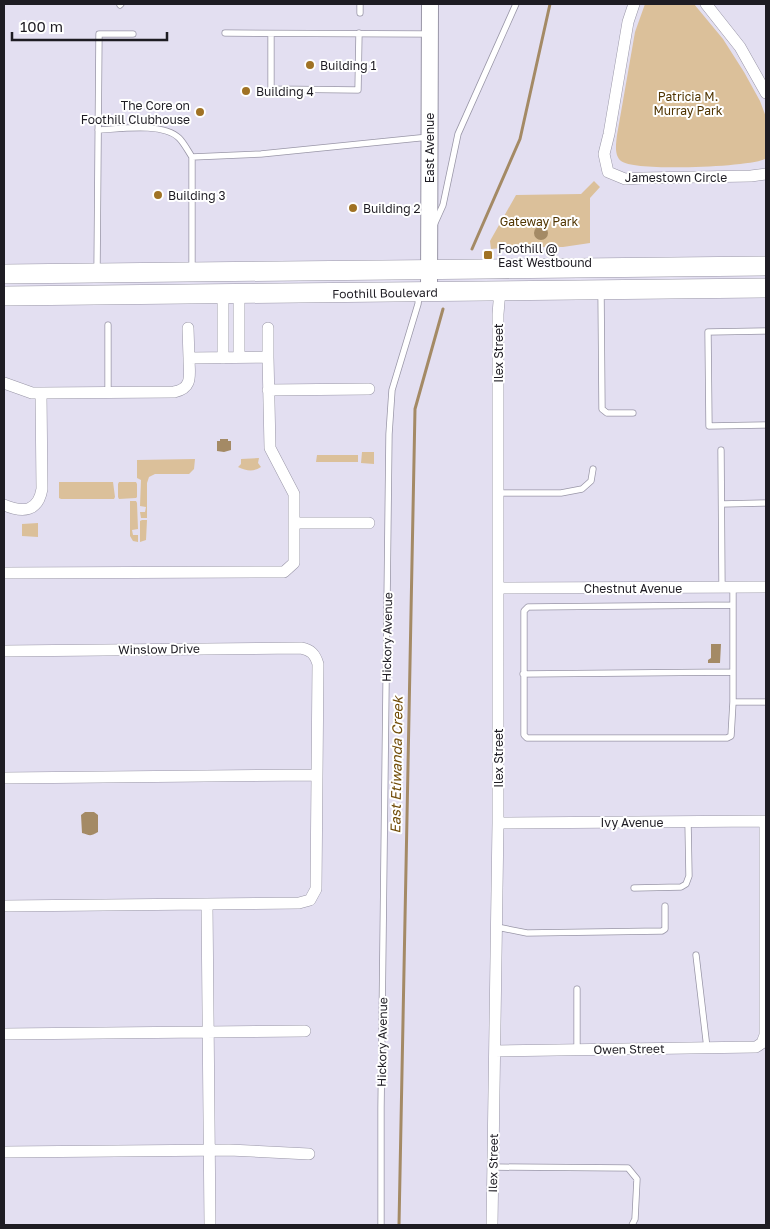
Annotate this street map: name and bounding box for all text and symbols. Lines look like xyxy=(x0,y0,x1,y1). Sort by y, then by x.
scale bar xyxy=(12,10,168,42)
text: 100 m xyxy=(20,17,63,35)
place label: Building 1 xyxy=(320,58,377,73)
marker: Building 1 xyxy=(304,59,316,71)
place label: Building 4 xyxy=(256,84,314,99)
marker: Building 4 xyxy=(240,85,252,97)
park label: Patricia M. Murray Park xyxy=(653,89,723,118)
place label: The Core on Foothill Clubhouse xyxy=(81,98,190,127)
marker: The Core on Foothill Clubhouse xyxy=(194,106,206,118)
street label: East Avenue xyxy=(422,113,437,183)
street label: Jamestown Circle xyxy=(625,170,727,185)
place label: Building 3 xyxy=(168,188,226,203)
marker: Building 3 xyxy=(152,189,164,201)
place label: Building 2 xyxy=(363,201,421,216)
marker: Building 2 xyxy=(347,202,359,214)
park label: Gateway Park xyxy=(500,214,578,229)
place label: Foothill @ East Westbound xyxy=(498,241,592,270)
marker: Foothill @ East Westbound xyxy=(482,249,494,261)
street label: Foothill Boulevard xyxy=(332,285,438,301)
street label: Ilex Street xyxy=(491,323,506,383)
street label: Chestnut Avenue xyxy=(584,581,682,596)
street label: Hickory Avenue xyxy=(379,592,395,682)
street label: Winslow Drive xyxy=(118,641,200,657)
water label: East Etiwanda Creek xyxy=(386,694,406,834)
street label: Ilex Street xyxy=(491,728,506,788)
street label: Ivy Avenue xyxy=(601,815,663,830)
street label: Hickory Avenue xyxy=(374,997,390,1087)
street label: Owen Street xyxy=(593,1041,665,1057)
street label: Ilex Street xyxy=(485,1133,501,1193)

